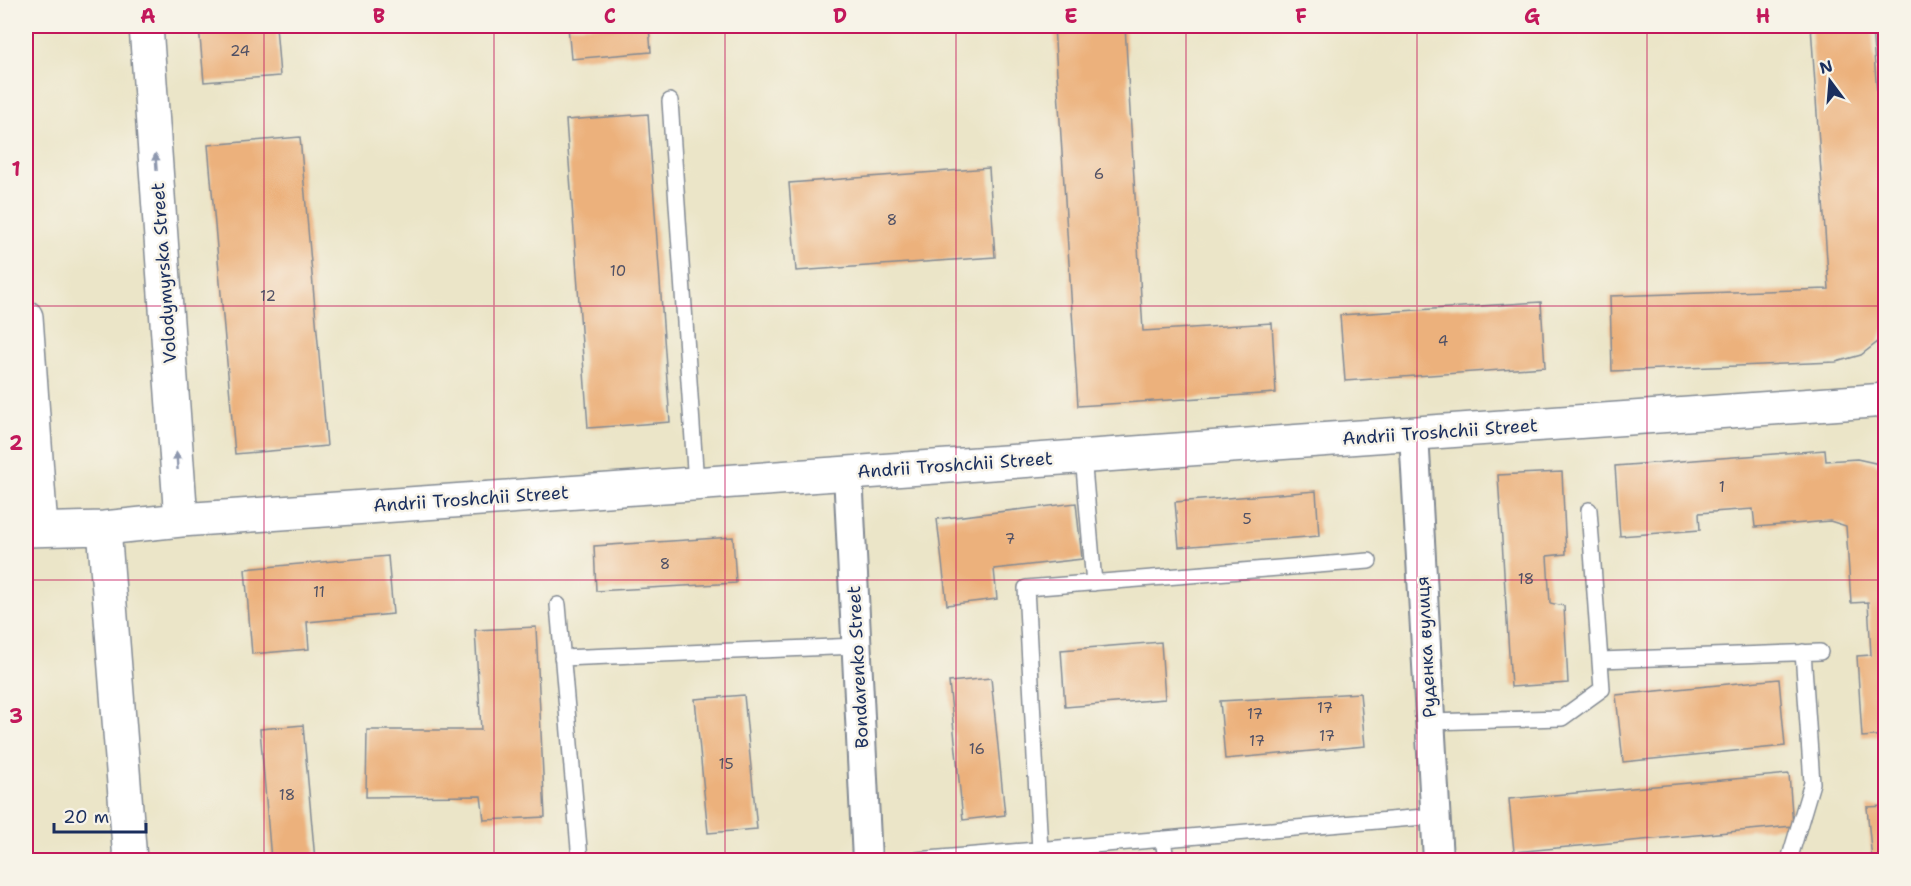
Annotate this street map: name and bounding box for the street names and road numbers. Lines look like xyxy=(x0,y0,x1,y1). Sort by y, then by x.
street label: Volodymyrska Street xyxy=(146,182,182,364)
street label: Andrii Troshchii Street xyxy=(1341,413,1539,451)
street label: Andrii Troshchii Street xyxy=(856,446,1054,484)
street label: Andrii Troshchii Street xyxy=(372,480,570,518)
street label: Руденка вулиця xyxy=(1410,576,1442,718)
street label: Bondarenko Street xyxy=(842,585,874,749)

